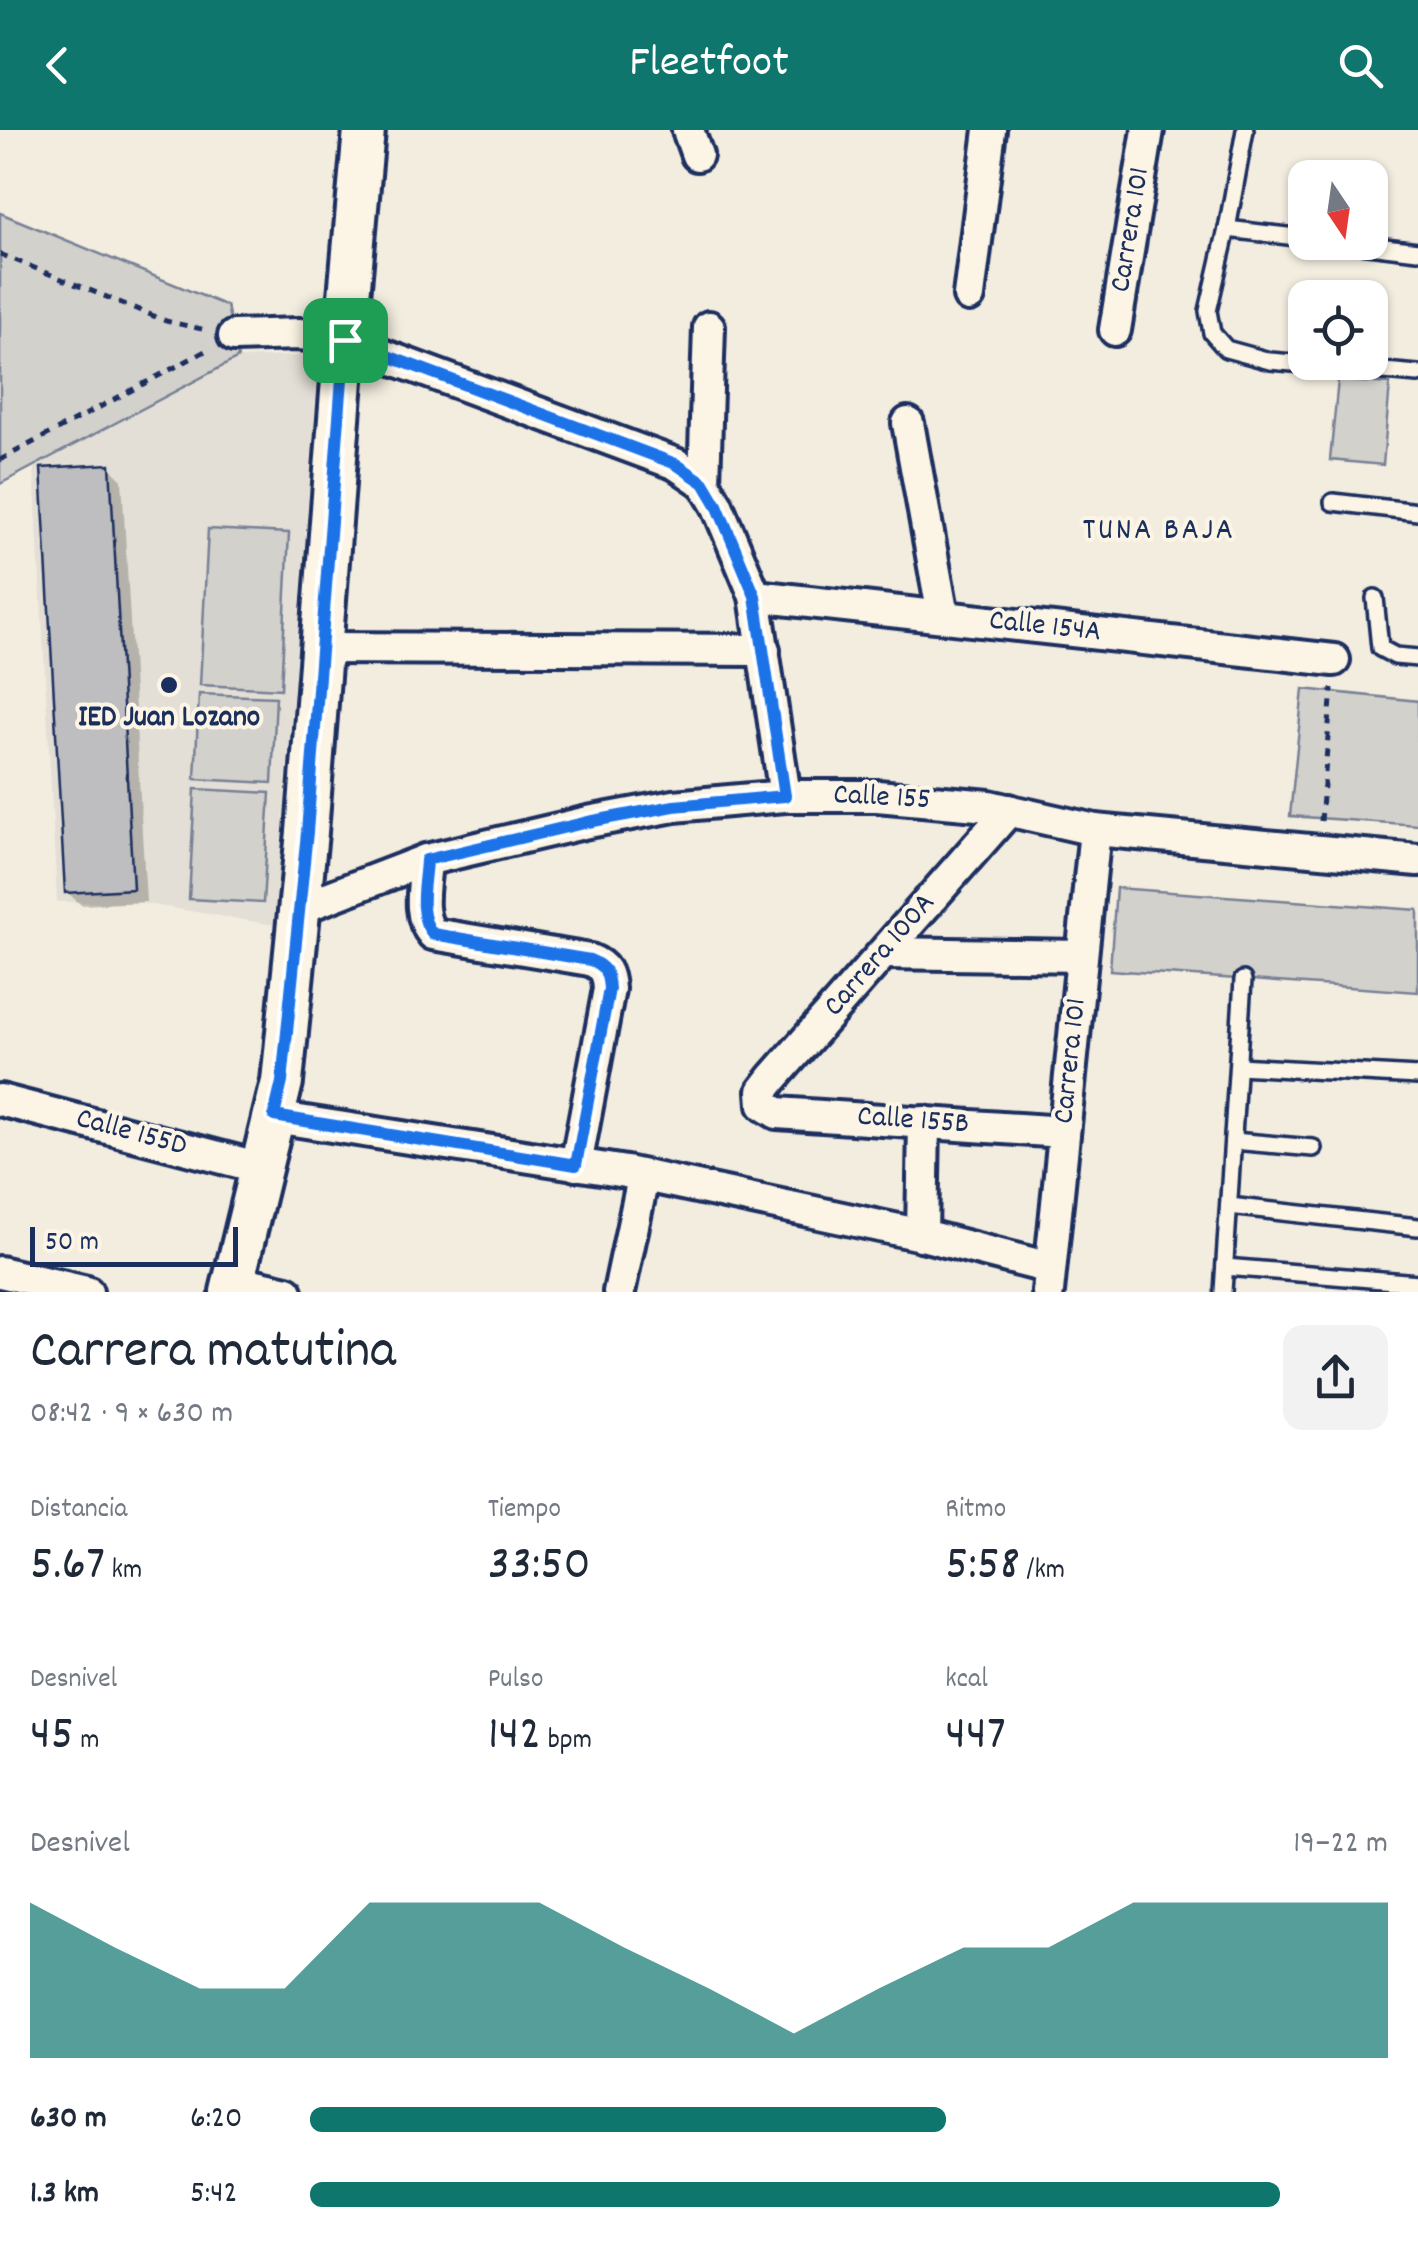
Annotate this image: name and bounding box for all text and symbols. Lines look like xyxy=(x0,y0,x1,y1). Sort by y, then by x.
text: Fleetfoot xyxy=(629,33,789,97)
icon: back xyxy=(30,38,85,93)
icon: search xyxy=(1333,38,1388,93)
north arrow xyxy=(1288,160,1388,260)
map controls xyxy=(1288,160,1388,380)
street label: Carrera 101 xyxy=(1101,164,1163,296)
button: locate xyxy=(1288,280,1388,380)
pin xyxy=(303,298,388,383)
icon: arrive xyxy=(318,313,373,368)
district label: TUNA BAJA xyxy=(1082,509,1236,555)
street label: Calle 154A xyxy=(987,601,1103,655)
marker: IED Juan Lozano xyxy=(158,674,180,696)
place label: IED Juan Lozano xyxy=(78,698,260,741)
street label: Calle 155 xyxy=(832,775,932,823)
street label: Carrera 100A xyxy=(815,885,947,1027)
street label: Carrera 101 xyxy=(1044,996,1100,1126)
street label: Calle 155B xyxy=(856,1097,970,1147)
street label: Calle 155D xyxy=(71,1099,191,1169)
scale bar xyxy=(30,1222,238,1266)
text: 50 m xyxy=(45,1224,99,1264)
text: Carrera matutina xyxy=(30,1315,396,1394)
button: share xyxy=(1283,1325,1388,1430)
text: 08:42 · 9 × 630 m xyxy=(30,1392,233,1438)
text: Distancia xyxy=(30,1491,127,1531)
text: Tiempo xyxy=(488,1491,561,1531)
text: Ritmo xyxy=(945,1491,1006,1531)
text: 5.67 xyxy=(30,1531,105,1603)
text: 33:50 xyxy=(488,1531,591,1603)
text: 5:58 xyxy=(945,1531,1020,1603)
text: km xyxy=(105,1552,142,1592)
text: /km xyxy=(1020,1552,1065,1592)
text: Desnivel xyxy=(30,1661,117,1701)
text: Pulso xyxy=(488,1661,543,1701)
text: kcal xyxy=(945,1661,988,1701)
text: 45 xyxy=(30,1701,74,1773)
text: 142 xyxy=(488,1701,541,1773)
text: 447 xyxy=(945,1701,1006,1773)
text: m xyxy=(74,1722,100,1762)
text: bpm xyxy=(541,1722,592,1762)
text: Desnivel xyxy=(30,1822,130,1868)
text: 19–22 m xyxy=(1293,1822,1388,1868)
text: 630 m xyxy=(30,2097,107,2143)
text: 6:20 xyxy=(190,2097,242,2143)
text: 1.3 km xyxy=(30,2172,99,2218)
text: 5:42 xyxy=(190,2172,237,2218)

